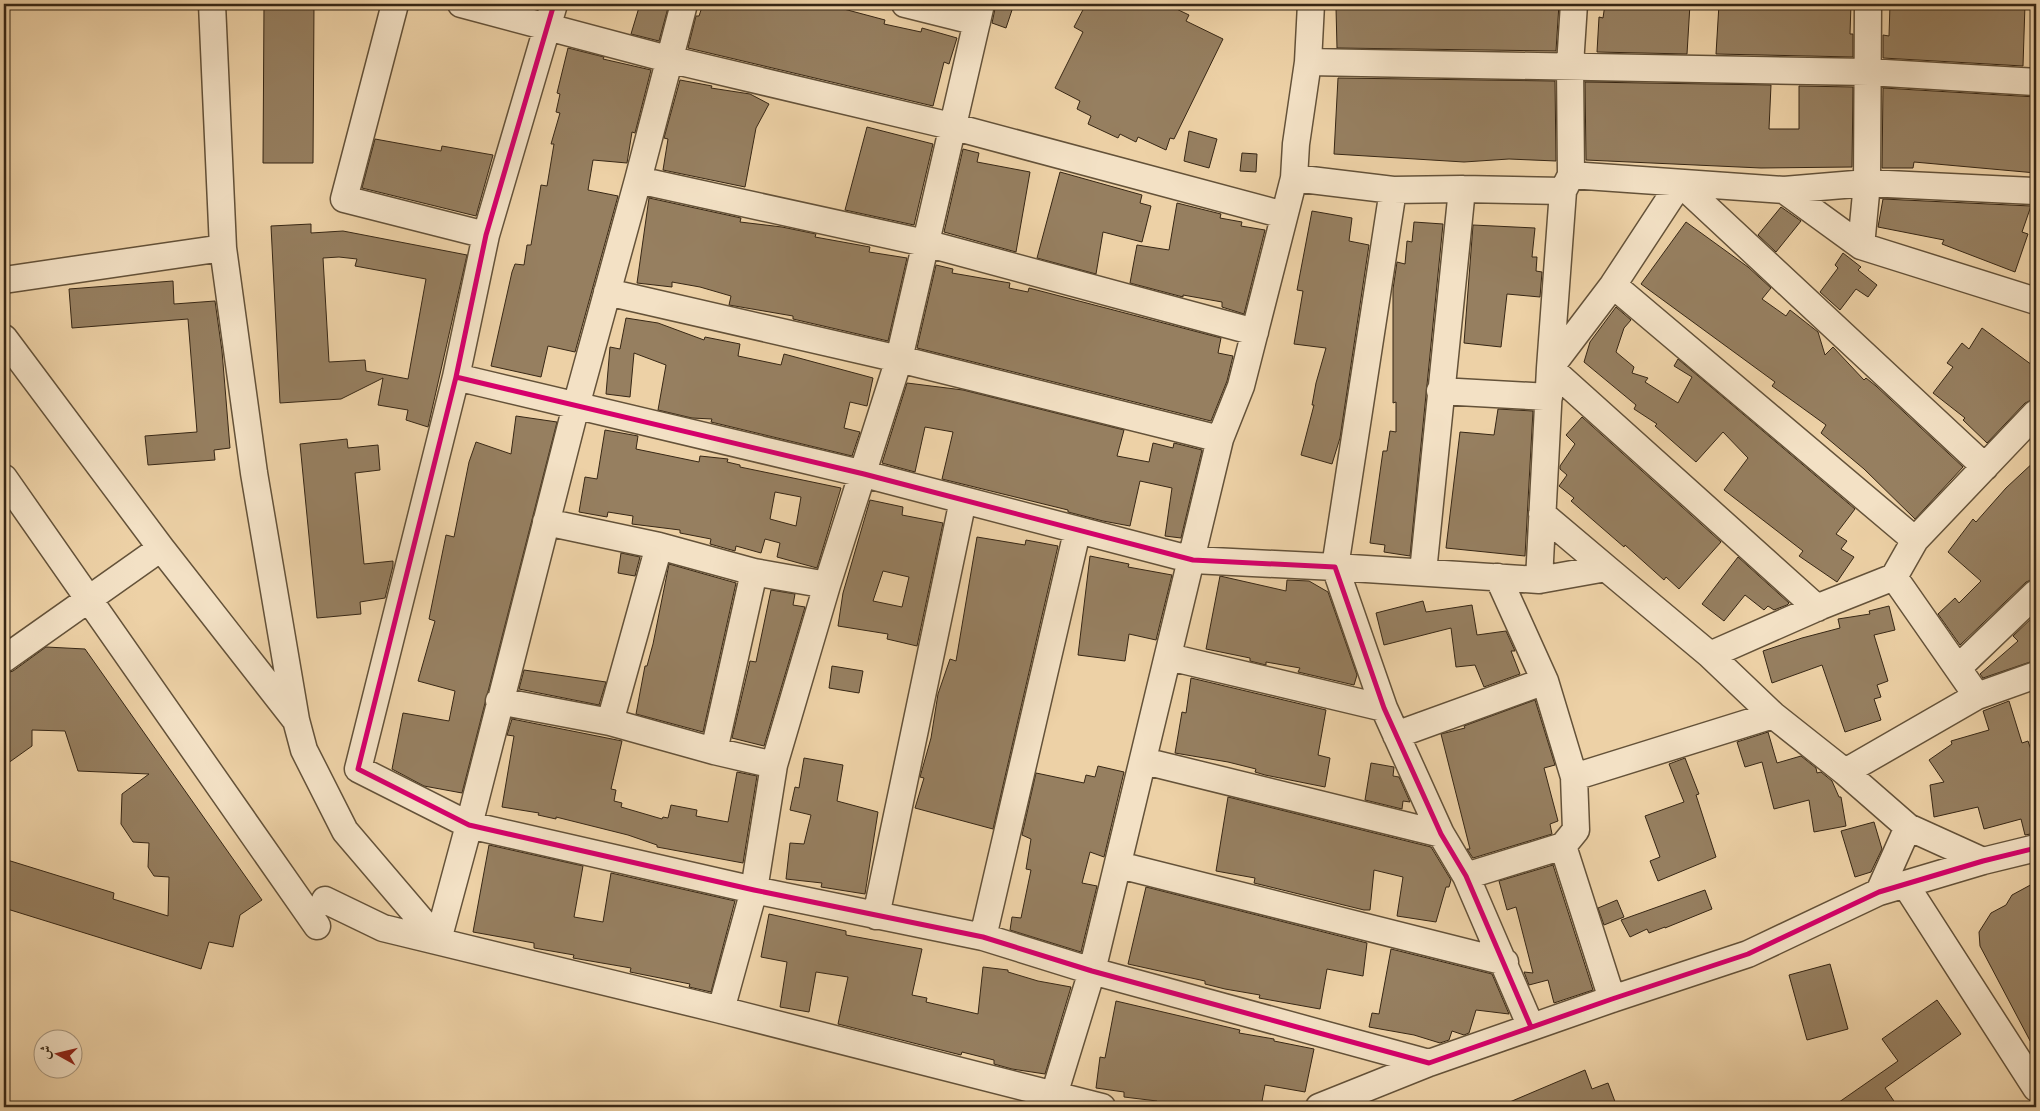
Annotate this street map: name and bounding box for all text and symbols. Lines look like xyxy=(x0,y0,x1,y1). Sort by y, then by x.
north arrow xyxy=(32,1028,82,1078)
text: ش xyxy=(36,1044,58,1061)

